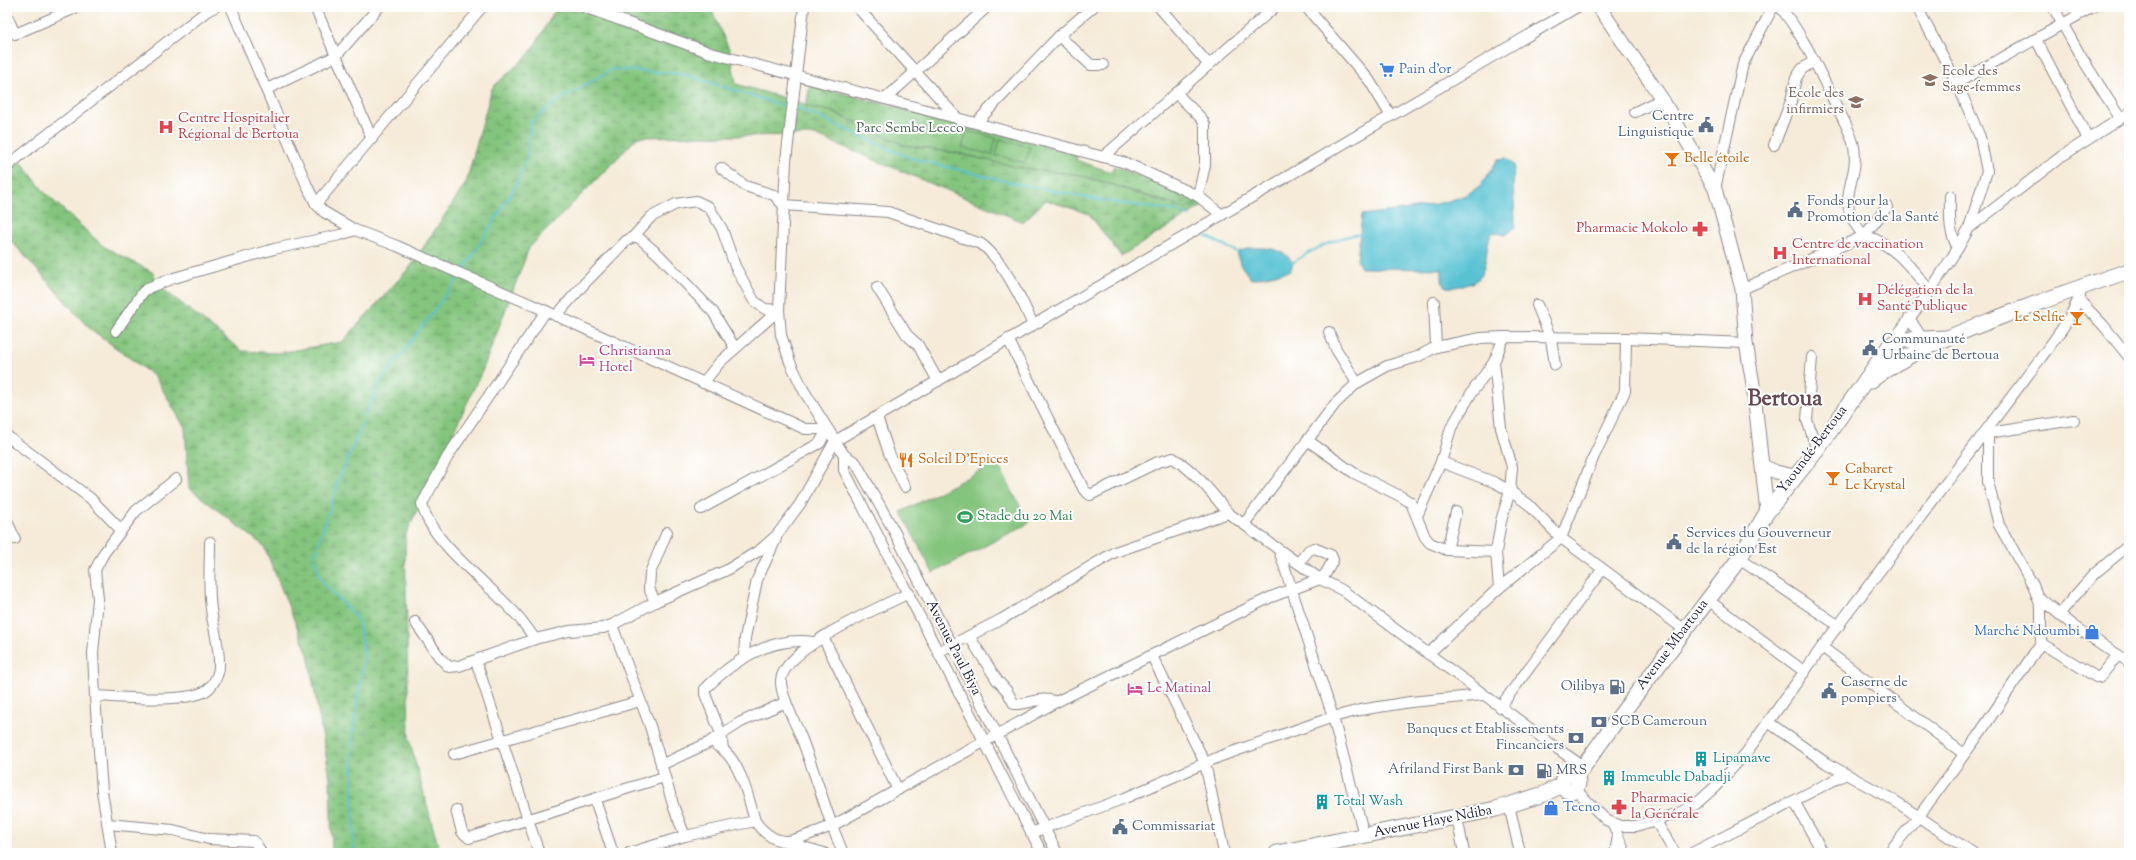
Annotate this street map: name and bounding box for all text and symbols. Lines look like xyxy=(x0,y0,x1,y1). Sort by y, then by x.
place label: Pain d'or xyxy=(1399,60,1452,80)
supermarket icon: Pain d'or xyxy=(1378,61,1396,79)
place label: Ecole des Sage-femmes xyxy=(1942,62,2021,98)
school or university icon: Ecole des Sage-femmes xyxy=(1921,71,1939,89)
place label: Ecole des infirmiers xyxy=(1786,84,1844,120)
school or university icon: Ecole des infirmiers xyxy=(1847,93,1865,111)
place label: Centre Linguistique xyxy=(1618,107,1694,143)
place label: Centre Hospitalier Régional de Bertoua xyxy=(178,109,300,145)
public building icon: Centre Linguistique xyxy=(1697,116,1715,134)
hospital icon: Centre Hospitalier Régional de Bertoua xyxy=(157,118,175,136)
park label: Parc Sembe Lecco xyxy=(856,119,964,139)
place label: Belle étoile xyxy=(1684,149,1750,169)
bar icon: Belle étoile xyxy=(1663,150,1681,168)
place label: Fonds pour la Promotion de la Santé xyxy=(1807,192,1939,228)
public building icon: Fonds pour la Promotion de la Santé xyxy=(1786,201,1804,219)
place label: Pharmacie Mokolo xyxy=(1576,219,1688,239)
pharmacy icon: Pharmacie Mokolo xyxy=(1691,220,1709,238)
place label: Centre de vaccination International xyxy=(1792,235,1924,271)
hospital icon: Centre de vaccination International xyxy=(1771,244,1789,262)
place label: Délégation de la Santé Publique xyxy=(1877,281,1974,317)
hospital icon: Délégation de la Santé Publique xyxy=(1856,290,1874,308)
place label: Le Selfie xyxy=(2014,308,2065,328)
bar icon: Le Selfie xyxy=(2068,309,2086,327)
place label: Communauté Urbaine de Bertoua xyxy=(1882,330,2000,366)
public building icon: Communauté Urbaine de Bertoua xyxy=(1861,339,1879,357)
place label: Christianna Hotel xyxy=(599,342,672,378)
hotel icon: Christianna Hotel xyxy=(578,351,596,369)
district label: Bertoua xyxy=(1748,384,1823,416)
street label: Yaoundé-Bertoua xyxy=(1773,401,1853,498)
place label: Soleil D'Epices xyxy=(918,450,1008,470)
restaurant icon: Soleil D'Epices xyxy=(897,451,915,469)
place label: Cabaret Le Krystal xyxy=(1845,460,1906,496)
bar icon: Cabaret Le Krystal xyxy=(1824,469,1842,487)
place label: Stade du 20 Mai xyxy=(977,507,1073,527)
sports icon: Stade du 20 Mai xyxy=(956,508,974,526)
place label: Services du Gouverneur de la région Est xyxy=(1686,524,1832,560)
public building icon: Services du Gouverneur de la région Est xyxy=(1665,533,1683,551)
street label: Avenue Mbartoua xyxy=(1632,595,1714,695)
street label: Avenue Paul Biya xyxy=(920,597,986,700)
place label: Marché Ndoumbi xyxy=(1974,622,2080,642)
shop icon: Marché Ndoumbi xyxy=(2083,623,2101,641)
place label: Caserne de pompiers xyxy=(1841,673,1908,709)
place label: Oilibya xyxy=(1561,677,1606,697)
fuel station icon: Oilibya xyxy=(1608,678,1626,696)
place label: Le Matinal xyxy=(1147,679,1212,699)
hotel icon: Le Matinal xyxy=(1126,680,1144,698)
public building icon: Caserne de pompiers xyxy=(1820,682,1838,700)
place label: SCB Cameroun xyxy=(1611,712,1707,732)
bank icon: SCB Cameroun xyxy=(1590,713,1608,731)
place label: Banques et Etablissements Fincanciers xyxy=(1407,720,1564,756)
bank icon: Banques et Etablissements Fincanciers xyxy=(1567,729,1585,747)
place label: Lipamave xyxy=(1713,749,1771,769)
building icon: Lipamave xyxy=(1692,750,1710,768)
place label: Afriland First Bank xyxy=(1388,760,1504,780)
bank icon: Afriland First Bank xyxy=(1507,761,1525,779)
place label: MRS xyxy=(1556,761,1587,781)
fuel station icon: MRS xyxy=(1535,762,1553,780)
place label: Immeuble Dabadji xyxy=(1621,768,1731,788)
building icon: Immeuble Dabadji xyxy=(1600,769,1618,787)
place label: Pharmacie la Générale xyxy=(1631,789,1699,825)
place label: Total Wash xyxy=(1334,792,1403,812)
building icon: Total Wash xyxy=(1313,793,1331,811)
place label: Tecno xyxy=(1563,798,1601,818)
pharmacy icon: Pharmacie la Générale xyxy=(1610,798,1628,816)
shop icon: Tecno xyxy=(1542,799,1560,817)
street label: Avenue Haye Ndiba xyxy=(1372,801,1494,843)
place label: Commissariat xyxy=(1132,817,1215,837)
public building icon: Commissariat xyxy=(1111,818,1129,836)

